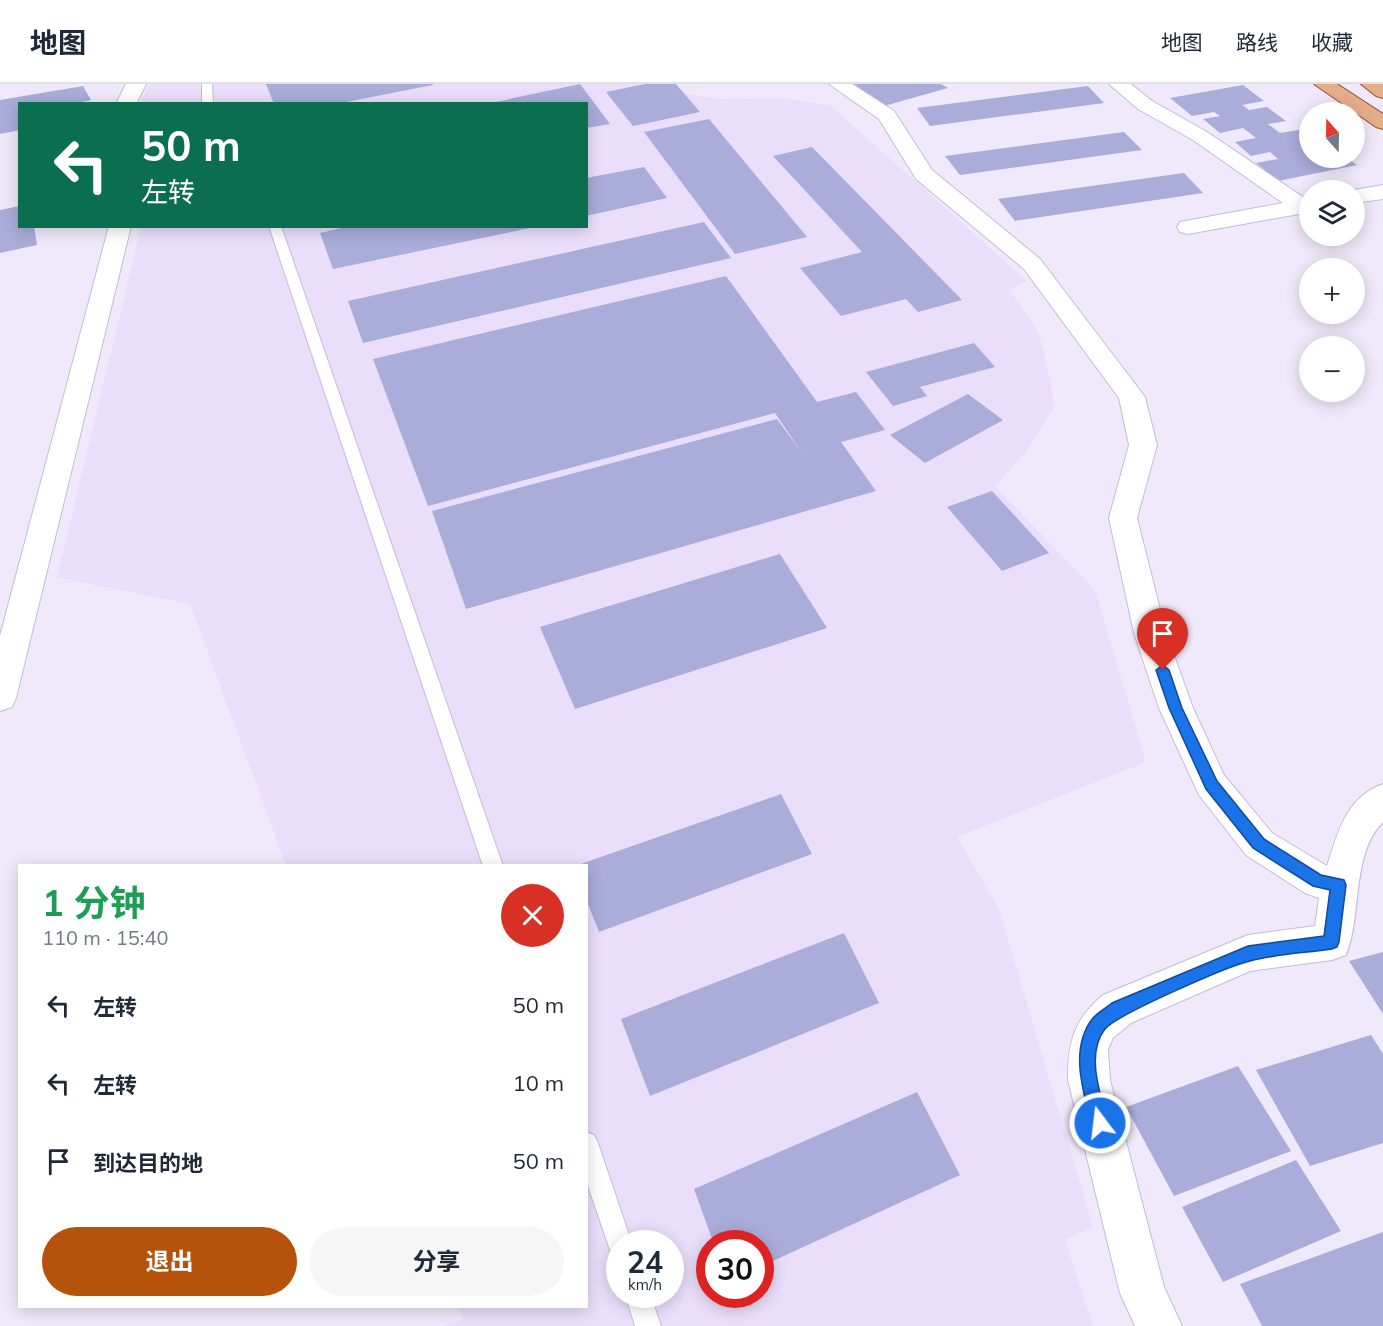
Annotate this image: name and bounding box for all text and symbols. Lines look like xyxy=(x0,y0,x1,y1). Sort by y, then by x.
text: 地图 xyxy=(30,25,86,60)
text: 地图 xyxy=(1161,29,1203,55)
text: 路线 xyxy=(1236,29,1278,55)
text: 收藏 xyxy=(1311,29,1353,55)
north arrow xyxy=(1299,102,1365,168)
map controls xyxy=(1299,102,1365,402)
text: 50 m xyxy=(141,119,241,172)
icon: left xyxy=(42,126,120,204)
text: 左转 xyxy=(141,175,195,209)
button: layers xyxy=(1299,180,1365,246)
button: + xyxy=(1299,258,1365,324)
button: − xyxy=(1299,336,1365,402)
pin xyxy=(1137,608,1188,670)
icon: arrive xyxy=(1146,617,1179,650)
text: 1 分钟 xyxy=(42,880,145,925)
button: close xyxy=(501,884,564,947)
text: 110 m · 15:40 xyxy=(42,925,168,950)
icon: left xyxy=(42,989,75,1022)
text: 50 m xyxy=(513,991,564,1019)
text: 左转 xyxy=(93,993,137,1021)
icon: left xyxy=(42,1067,75,1100)
text: 10 m xyxy=(513,1069,564,1097)
text: 左转 xyxy=(93,1071,137,1099)
position arrow xyxy=(1068,1091,1132,1155)
icon: arrive xyxy=(42,1145,75,1178)
text: 50 m xyxy=(513,1147,564,1175)
text: 到达目的地 xyxy=(93,1149,203,1177)
button: 退出 xyxy=(42,1227,297,1296)
button: 分享 xyxy=(309,1227,564,1296)
speed limit sign: 30 xyxy=(696,1230,774,1308)
text: 24 xyxy=(627,1243,663,1281)
text: km/h xyxy=(628,1275,662,1294)

